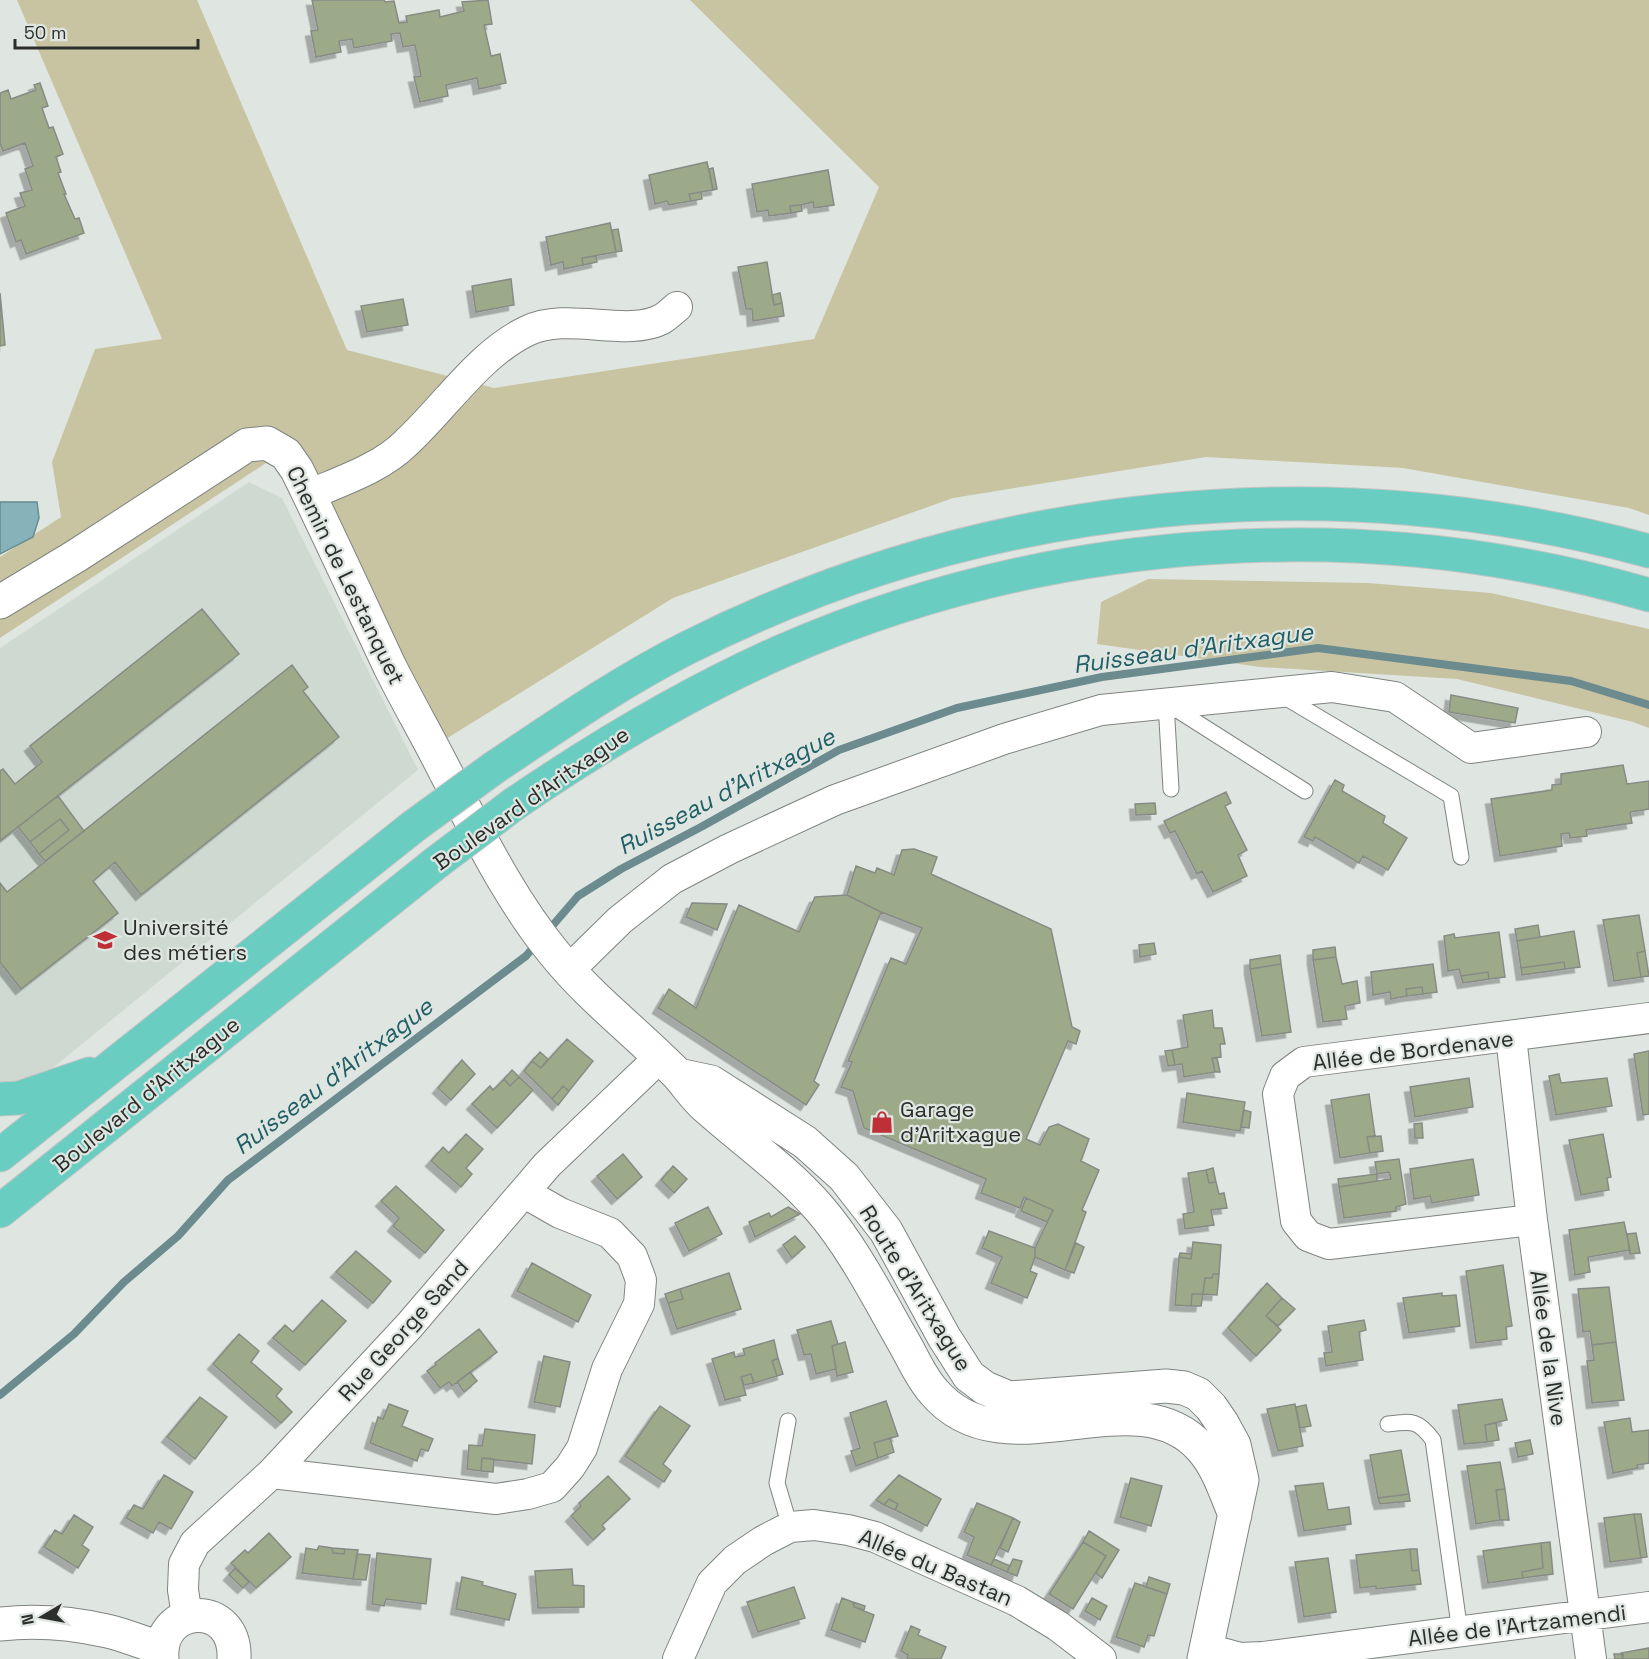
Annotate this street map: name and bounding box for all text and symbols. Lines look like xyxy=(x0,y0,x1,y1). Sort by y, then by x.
scale bar xyxy=(15,12,198,50)
text: 50 m xyxy=(24,21,66,44)
street label: Chemin de Lestanquet xyxy=(281,461,411,689)
water label: Ruisseau d'Aritxague xyxy=(1071,616,1316,680)
street label: Boulevard d'Aritxague xyxy=(428,720,634,876)
water label: Ruisseau d'Aritxague xyxy=(612,720,841,861)
place label: Université des métiers xyxy=(123,913,247,966)
school or university icon: Université des métiers xyxy=(92,927,118,953)
water label: Ruisseau d'Aritxague xyxy=(227,990,440,1161)
street label: Boulevard d'Aritxague xyxy=(47,1010,245,1178)
street label: Allée de Bordenave xyxy=(1311,1024,1515,1076)
place label: Garage d'Aritxague xyxy=(900,1095,1021,1148)
shop icon: Garage d'Aritxague xyxy=(869,1109,895,1135)
street label: Route d'Aritxague xyxy=(854,1200,978,1376)
street label: Rue George Sand xyxy=(332,1253,474,1407)
street label: Allée de la Nive xyxy=(1524,1268,1574,1428)
street label: Allée du Bastan xyxy=(855,1522,1017,1612)
north arrow xyxy=(12,1587,72,1647)
street label: Allée de l'Artzamendi xyxy=(1406,1598,1628,1652)
text: N xyxy=(16,1612,39,1627)

